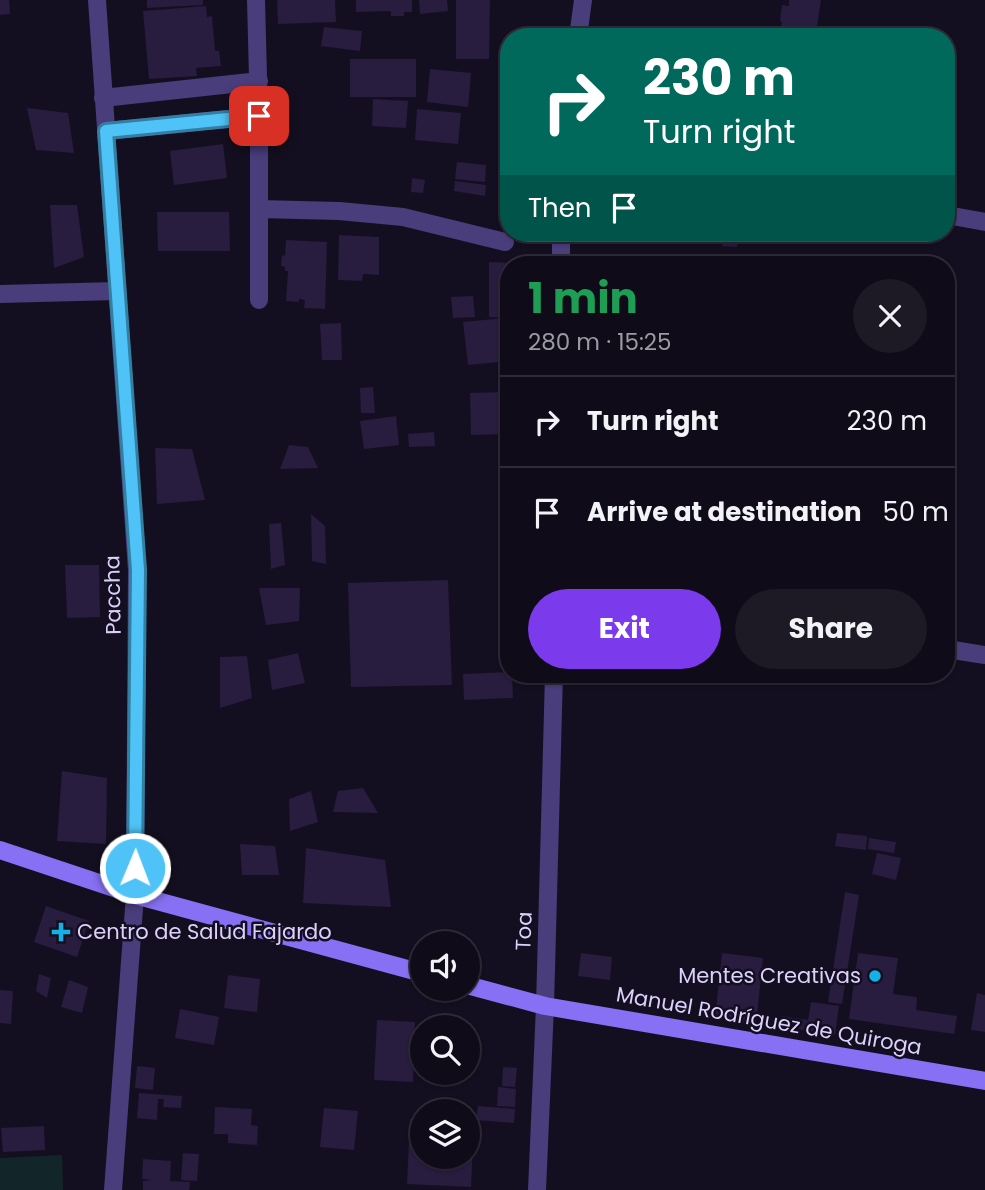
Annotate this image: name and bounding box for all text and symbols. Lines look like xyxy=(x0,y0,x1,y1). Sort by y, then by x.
text: 230 m xyxy=(643,44,795,112)
icon: right xyxy=(528,56,619,147)
pin xyxy=(229,86,289,146)
icon: arrive xyxy=(240,97,278,135)
text: Turn right xyxy=(643,109,795,154)
icon: arrive xyxy=(605,189,643,227)
text: Then xyxy=(528,190,591,226)
text: 1 min xyxy=(528,269,638,328)
button: close xyxy=(853,279,927,353)
text: 280 m · 15:25 xyxy=(528,326,672,358)
icon: right xyxy=(528,403,566,441)
text: Turn right xyxy=(587,403,719,439)
text: 230 m xyxy=(847,403,927,439)
icon: arrive xyxy=(528,494,566,532)
text: Arrive at destination xyxy=(587,494,862,530)
text: 50 m xyxy=(883,494,949,530)
street label: Paccha xyxy=(97,555,128,635)
button: Exit xyxy=(528,589,721,669)
button: Share xyxy=(735,589,927,669)
position arrow xyxy=(98,831,172,905)
street label: Toa xyxy=(508,911,539,951)
place label: Centro de Salud Fajardo xyxy=(77,917,332,946)
marker: Centro de Salud Fajardo xyxy=(51,922,71,942)
map controls xyxy=(410,931,480,1169)
button: sound xyxy=(410,931,480,1001)
place label: Mentes Creativas xyxy=(678,961,861,990)
marker: Mentes Creativas xyxy=(867,968,883,984)
street label: Manuel Rodríguez de Quiroga xyxy=(614,979,924,1062)
button: search xyxy=(410,1015,480,1085)
button: layers xyxy=(410,1099,480,1169)

